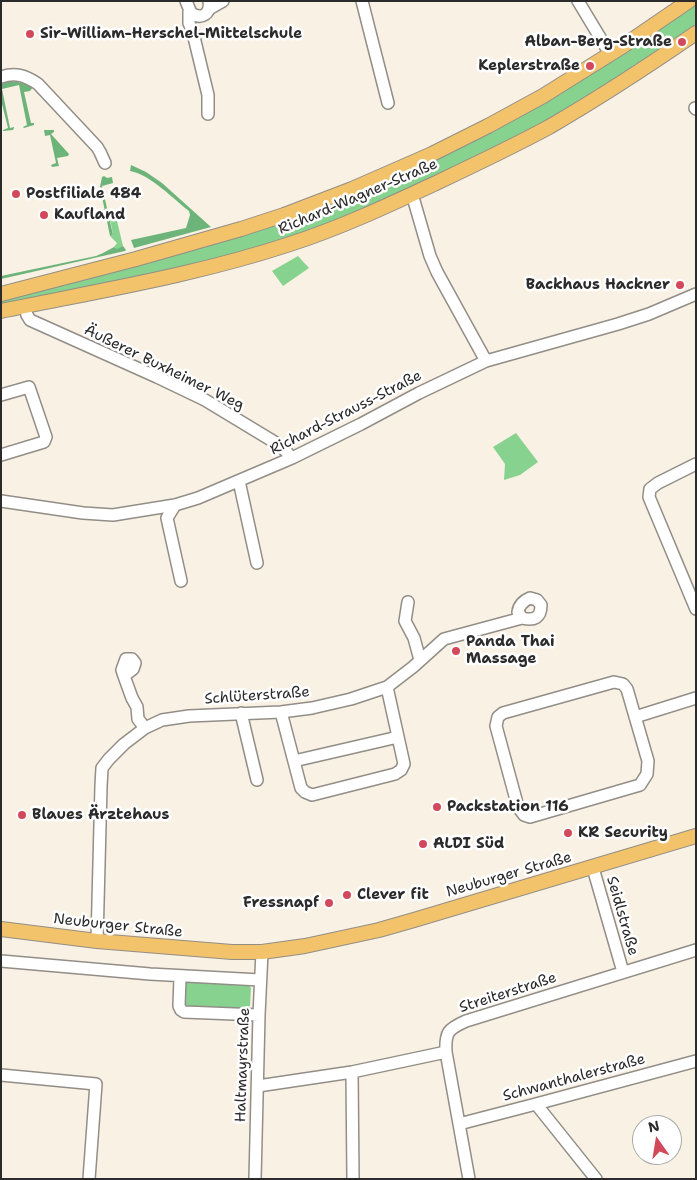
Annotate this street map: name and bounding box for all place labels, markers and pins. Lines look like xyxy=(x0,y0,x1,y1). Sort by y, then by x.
place label: Sir-William-Herschel-Mittelschule xyxy=(40,25,302,43)
marker: Sir-William-Herschel-Mittelschule xyxy=(24,28,36,40)
place label: Alban-Berg-Straße xyxy=(524,33,672,51)
marker: Alban-Berg-Straße xyxy=(676,36,688,48)
place label: Keplerstraße xyxy=(478,57,580,75)
marker: Keplerstraße xyxy=(584,60,596,72)
place label: Postfiliale 484 xyxy=(26,185,141,203)
marker: Postfiliale 484 xyxy=(10,188,22,200)
place label: Kaufland xyxy=(54,206,125,224)
marker: Kaufland xyxy=(38,209,50,221)
place label: Backhaus Hackner xyxy=(526,276,670,294)
marker: Backhaus Hackner xyxy=(674,279,686,291)
place label: Panda Thai Massage xyxy=(466,633,555,668)
marker: Panda Thai Massage xyxy=(450,645,462,657)
place label: Packstation 116 xyxy=(447,798,569,816)
marker: Packstation 116 xyxy=(431,801,443,813)
place label: Blaues Ärztehaus xyxy=(32,806,169,824)
marker: Blaues Ärztehaus xyxy=(16,809,28,821)
place label: KR Security xyxy=(578,824,668,842)
marker: KR Security xyxy=(562,827,574,839)
place label: ALDI Süd xyxy=(433,835,504,853)
marker: ALDI Süd xyxy=(417,838,429,850)
place label: Clever fit xyxy=(357,886,429,904)
marker: Clever fit xyxy=(341,889,353,901)
place label: Fressnapf xyxy=(243,894,319,912)
marker: Fressnapf xyxy=(323,897,335,909)

